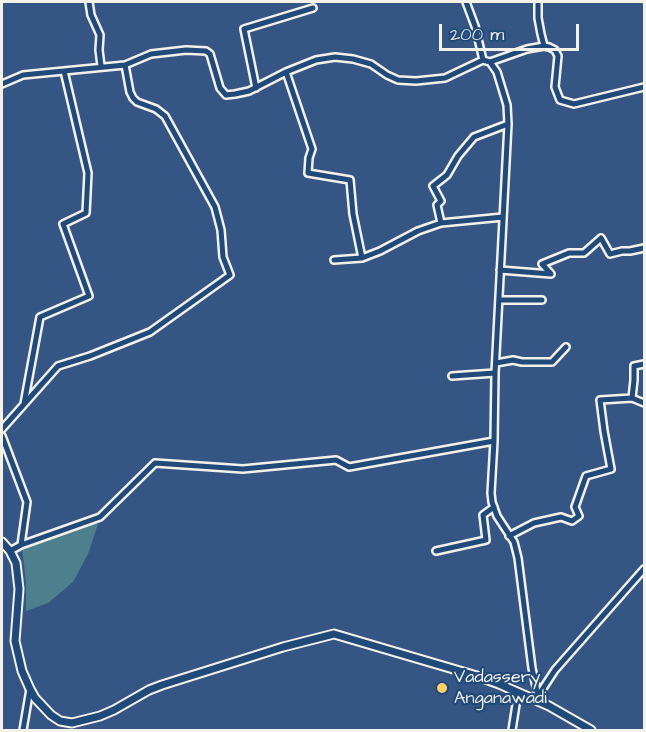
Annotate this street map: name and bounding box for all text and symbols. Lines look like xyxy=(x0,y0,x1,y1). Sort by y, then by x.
scale bar xyxy=(442,12,582,50)
text: 200 m xyxy=(450,22,504,47)
place label: Vadassery Anganawadi xyxy=(454,667,547,710)
marker: Vadassery Anganawadi xyxy=(435,681,449,695)

